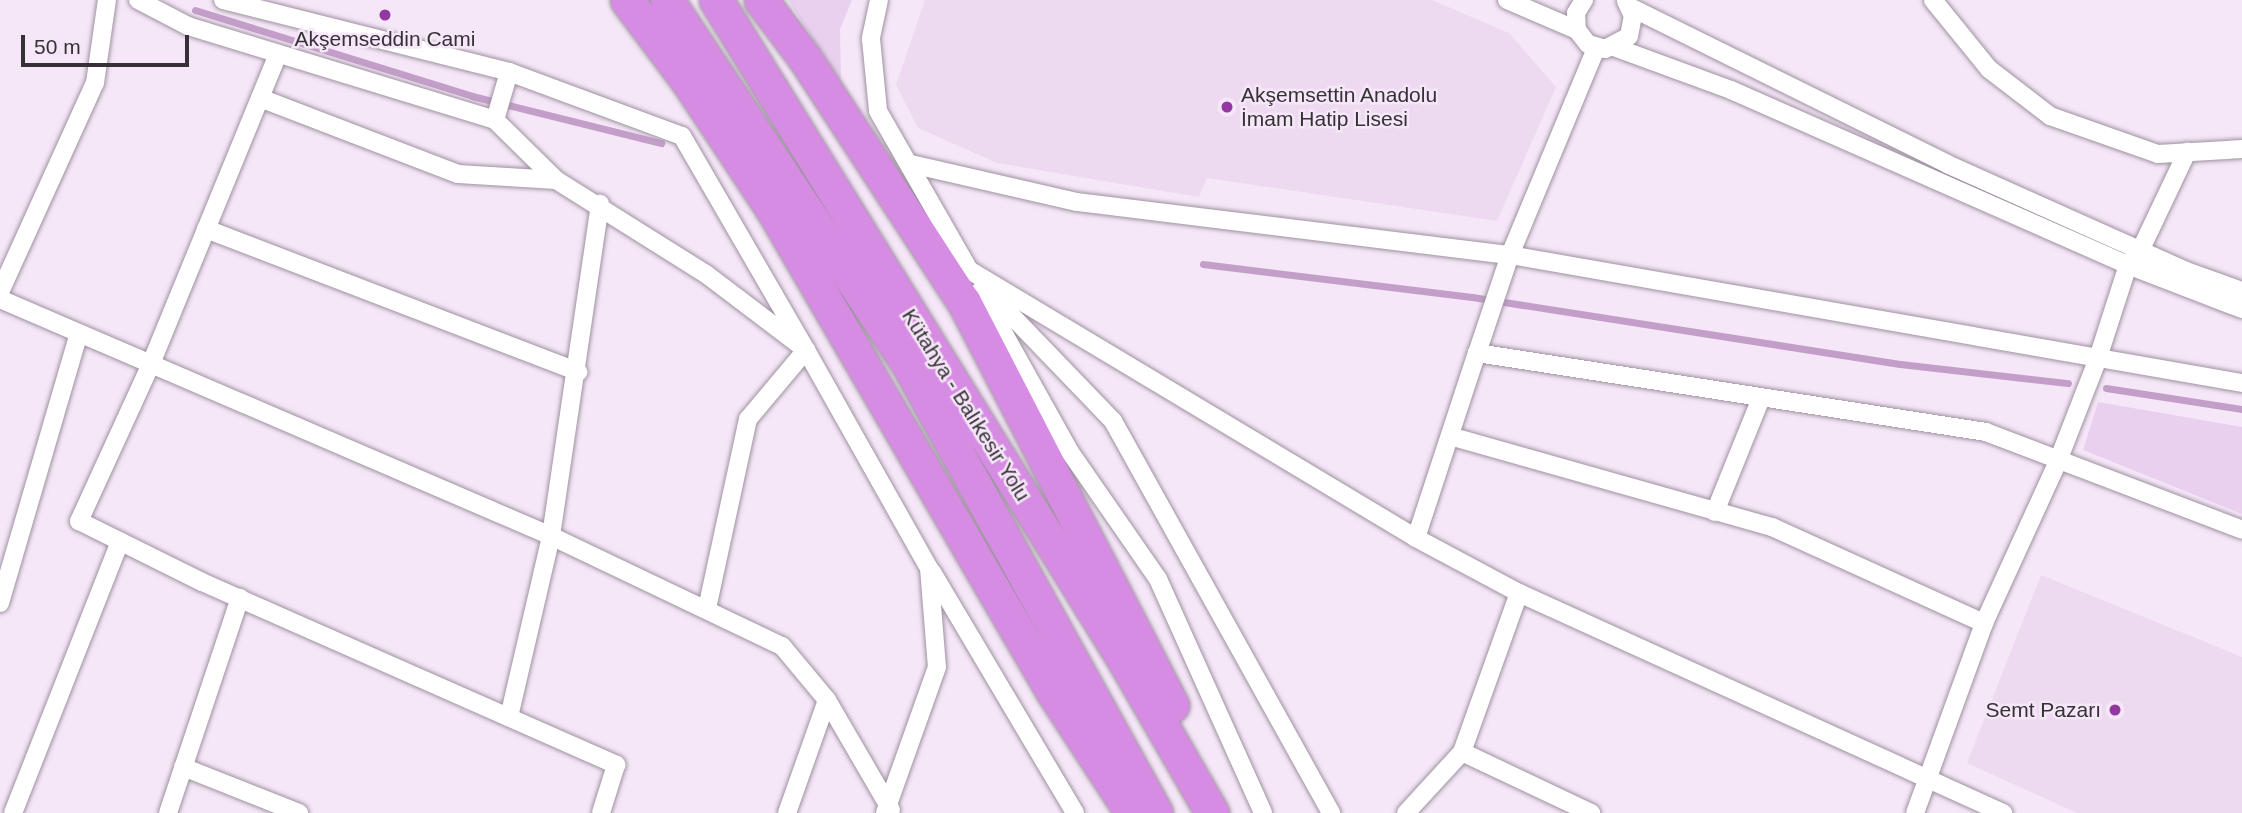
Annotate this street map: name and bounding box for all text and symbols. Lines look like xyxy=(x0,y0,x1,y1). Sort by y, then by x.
marker: Akşemseddin Cami xyxy=(377,7,393,23)
scale bar xyxy=(24,21,192,65)
place label: Akşemseddin Cami xyxy=(295,26,475,52)
text: 50 m xyxy=(34,35,81,58)
place label: Akşemsettin Anadolu İmam Hatip Lisesi xyxy=(1241,82,1438,132)
marker: Akşemsettin Anadolu İmam Hatip Lisesi xyxy=(1219,99,1235,115)
street label: Kütahya - Balıkesir Yolu xyxy=(896,304,1036,506)
place label: Semt Pazarı xyxy=(1985,697,2101,723)
marker: Semt Pazarı xyxy=(2107,702,2123,718)

